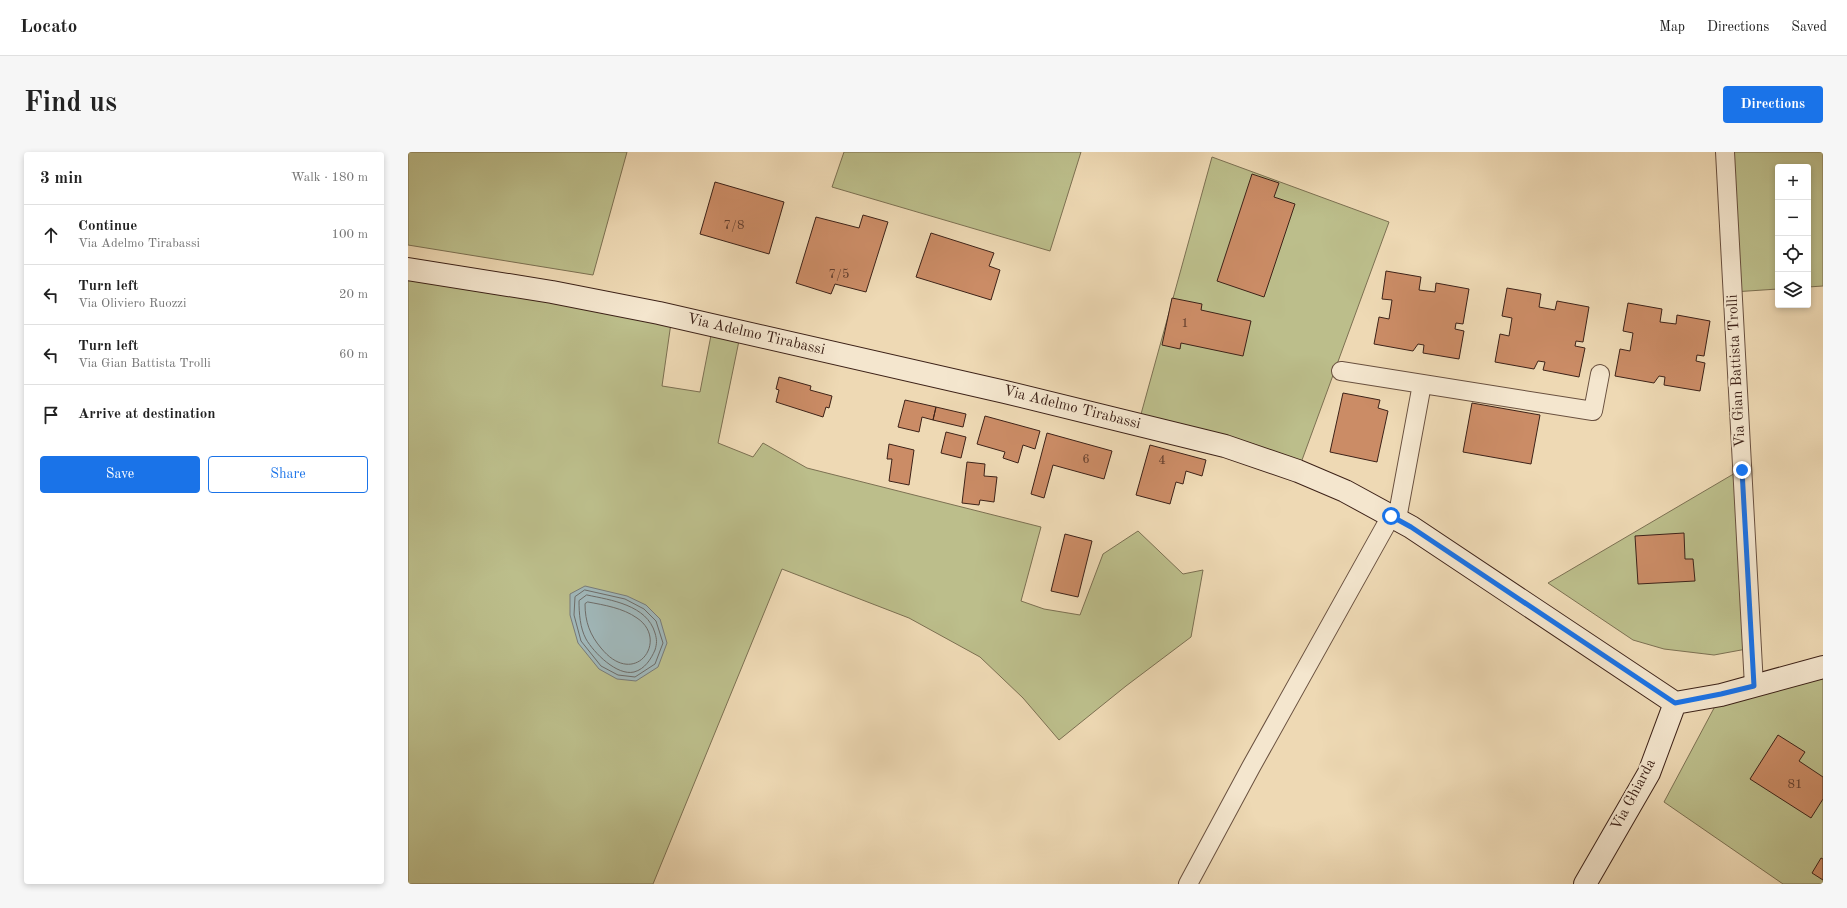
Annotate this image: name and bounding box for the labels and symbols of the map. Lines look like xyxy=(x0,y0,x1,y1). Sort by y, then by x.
house number: 7/8 xyxy=(724,219,744,232)
house number: 7/5 xyxy=(829,268,849,281)
street label: Via Gian Battista Trolli xyxy=(1725,294,1749,448)
street label: Via Adelmo Tirabassi xyxy=(686,312,826,358)
house number: 1 xyxy=(1181,317,1189,330)
street label: Via Adelmo Tirabassi xyxy=(1002,384,1142,432)
house number: 6 xyxy=(1082,453,1090,466)
house number: 4 xyxy=(1158,454,1166,467)
route end xyxy=(1733,461,1751,479)
route start xyxy=(1382,507,1400,525)
street label: Via Ghiarda xyxy=(1609,756,1659,833)
house number: 81 xyxy=(1787,778,1803,791)

